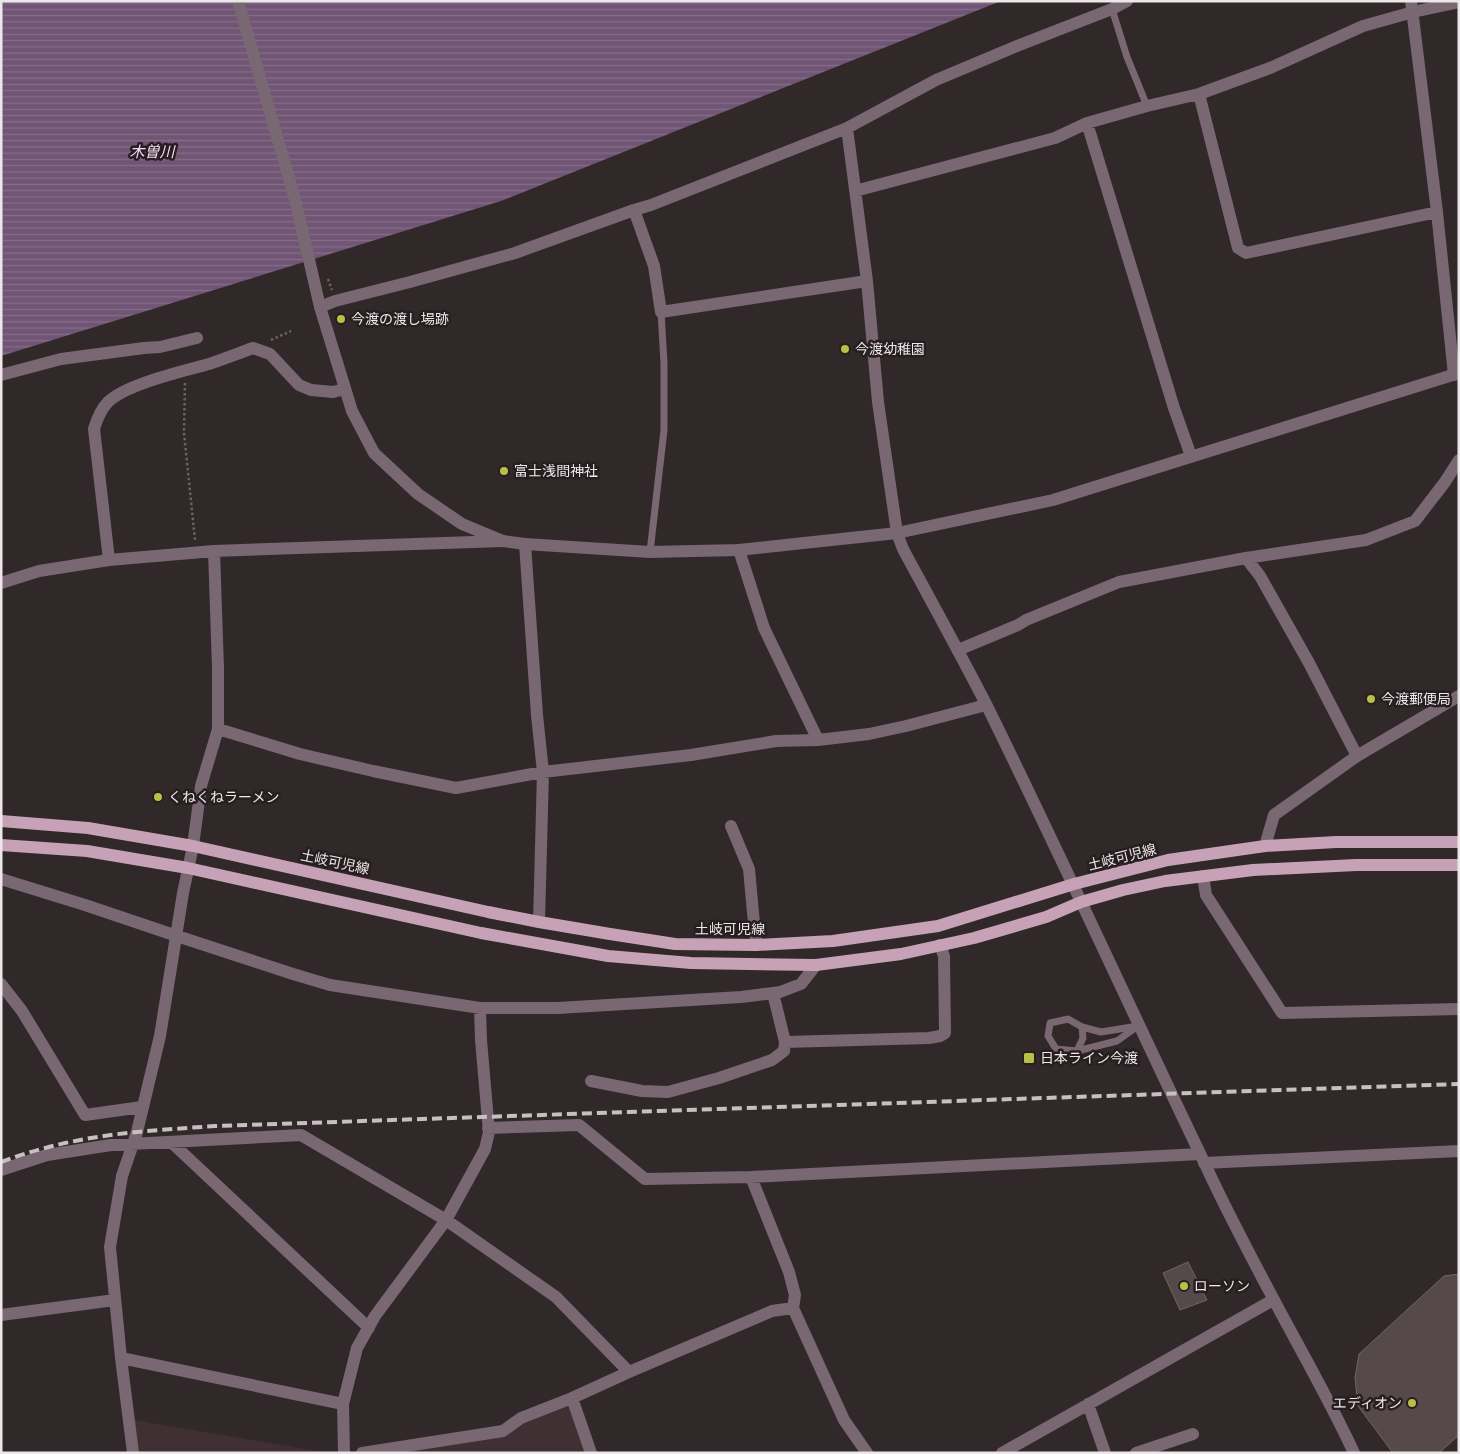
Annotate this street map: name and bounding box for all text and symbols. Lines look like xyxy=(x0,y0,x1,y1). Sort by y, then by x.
water label: 木曽川 xyxy=(129,141,176,161)
place label: 今渡の渡し場跡 xyxy=(351,309,449,328)
marker: 今渡の渡し場跡 xyxy=(335,313,347,325)
place label: 今渡幼稚園 xyxy=(855,339,925,358)
marker: 今渡幼稚園 xyxy=(839,343,851,355)
place label: 富士浅間神社 xyxy=(514,461,598,480)
marker: 富士浅間神社 xyxy=(498,465,510,477)
place label: 今渡郵便局 xyxy=(1381,689,1451,708)
marker: 今渡郵便局 xyxy=(1365,693,1377,705)
place label: くねくねラーメン xyxy=(168,787,279,806)
marker: くねくねラーメン xyxy=(152,791,164,803)
street label: 土岐可児線 xyxy=(1086,839,1158,874)
street label: 土岐可児線 xyxy=(299,845,371,878)
street label: 土岐可児線 xyxy=(695,919,765,938)
place label: 日本ライン今渡 xyxy=(1040,1048,1138,1067)
marker: 日本ライン今渡 xyxy=(1022,1051,1036,1065)
place label: ローソン xyxy=(1194,1276,1250,1295)
marker: ローソン xyxy=(1178,1280,1190,1292)
place label: エディオン xyxy=(1333,1393,1402,1412)
marker: エディオン xyxy=(1406,1397,1418,1409)

